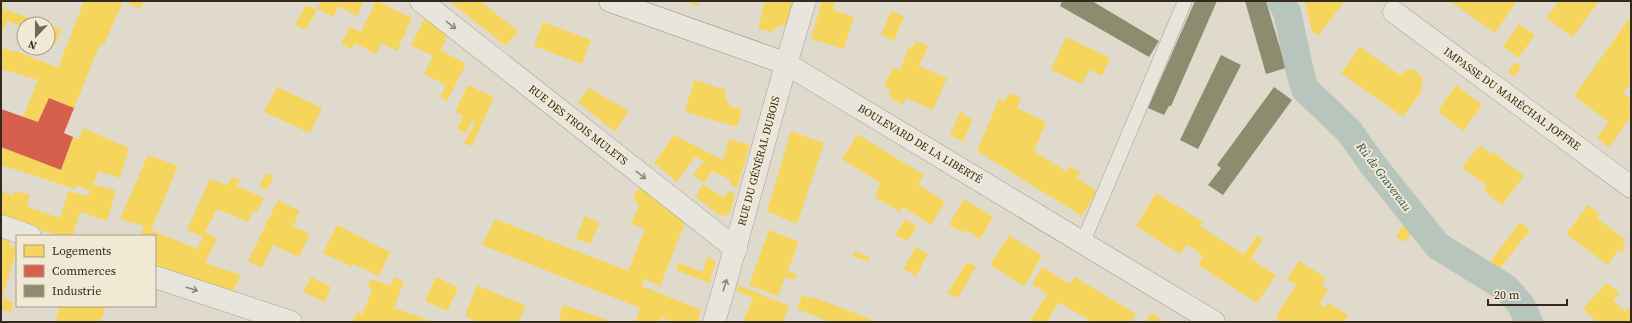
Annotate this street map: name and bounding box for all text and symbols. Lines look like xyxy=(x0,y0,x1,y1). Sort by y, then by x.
north arrow xyxy=(16,16,56,56)
one-way arrow xyxy=(446,21,457,29)
text: N xyxy=(26,36,39,53)
street label: IMPASSE DU MARÉCHAL JOFFRE xyxy=(1440,44,1584,154)
street label: RUE DES TROIS MULETS xyxy=(525,81,631,169)
street label: RUE DU GÉNÉRAL DUBOIS xyxy=(734,94,784,227)
street label: BOULEVARD DE LA LIBERTÉ xyxy=(855,101,985,187)
water label: Rû de Gravereau xyxy=(1352,138,1415,215)
one-way arrow xyxy=(636,170,647,179)
legend xyxy=(16,235,156,307)
text: Logements xyxy=(52,243,111,259)
text: Commerces xyxy=(52,263,116,279)
one-way arrow xyxy=(722,278,729,291)
scale bar xyxy=(1488,281,1567,307)
text: Industrie xyxy=(52,283,101,299)
one-way arrow xyxy=(186,286,198,294)
text: 20 m xyxy=(1494,287,1520,303)

